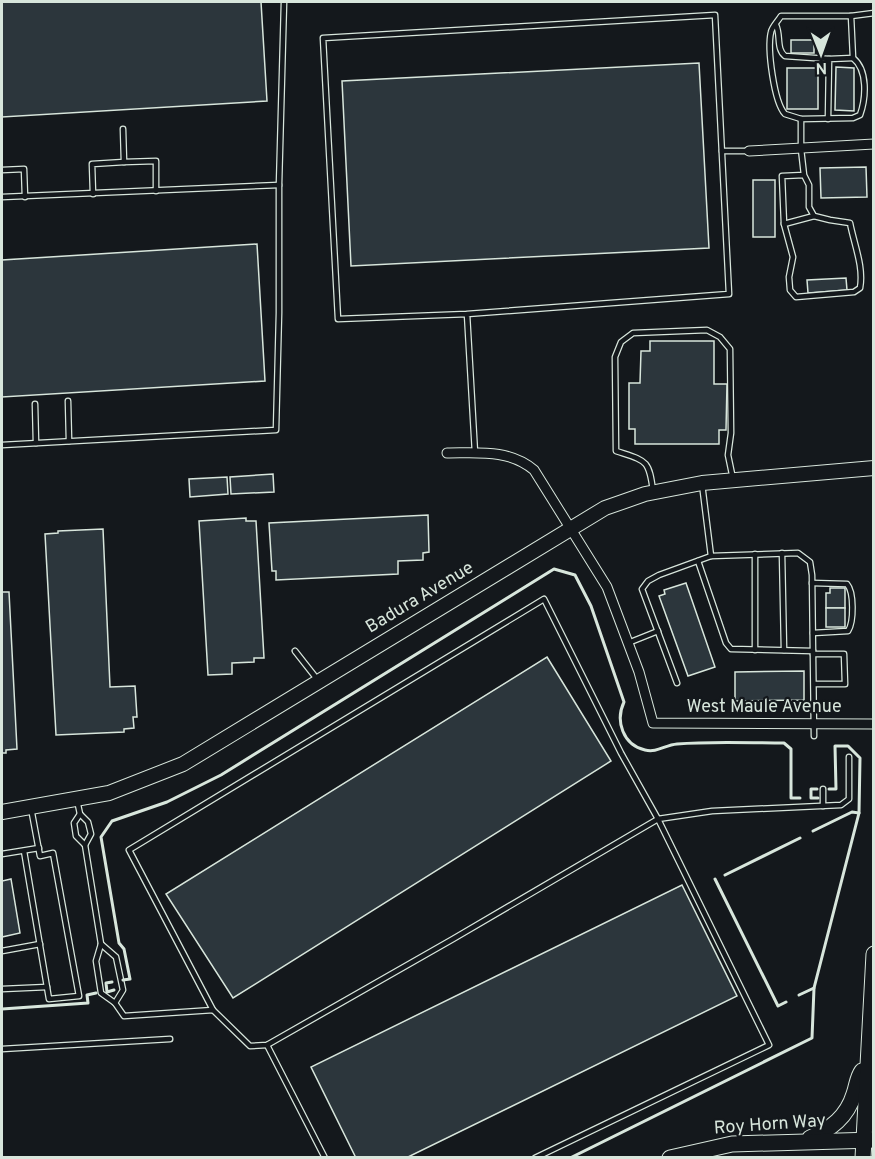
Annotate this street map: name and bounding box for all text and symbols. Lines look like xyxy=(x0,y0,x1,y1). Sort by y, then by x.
north arrow xyxy=(791,24,851,84)
text: N xyxy=(815,57,827,77)
street label: Badura Avenue xyxy=(362,557,478,639)
street label: West Maule Avenue xyxy=(686,696,842,719)
street label: Roy Horn Way xyxy=(713,1110,827,1140)

